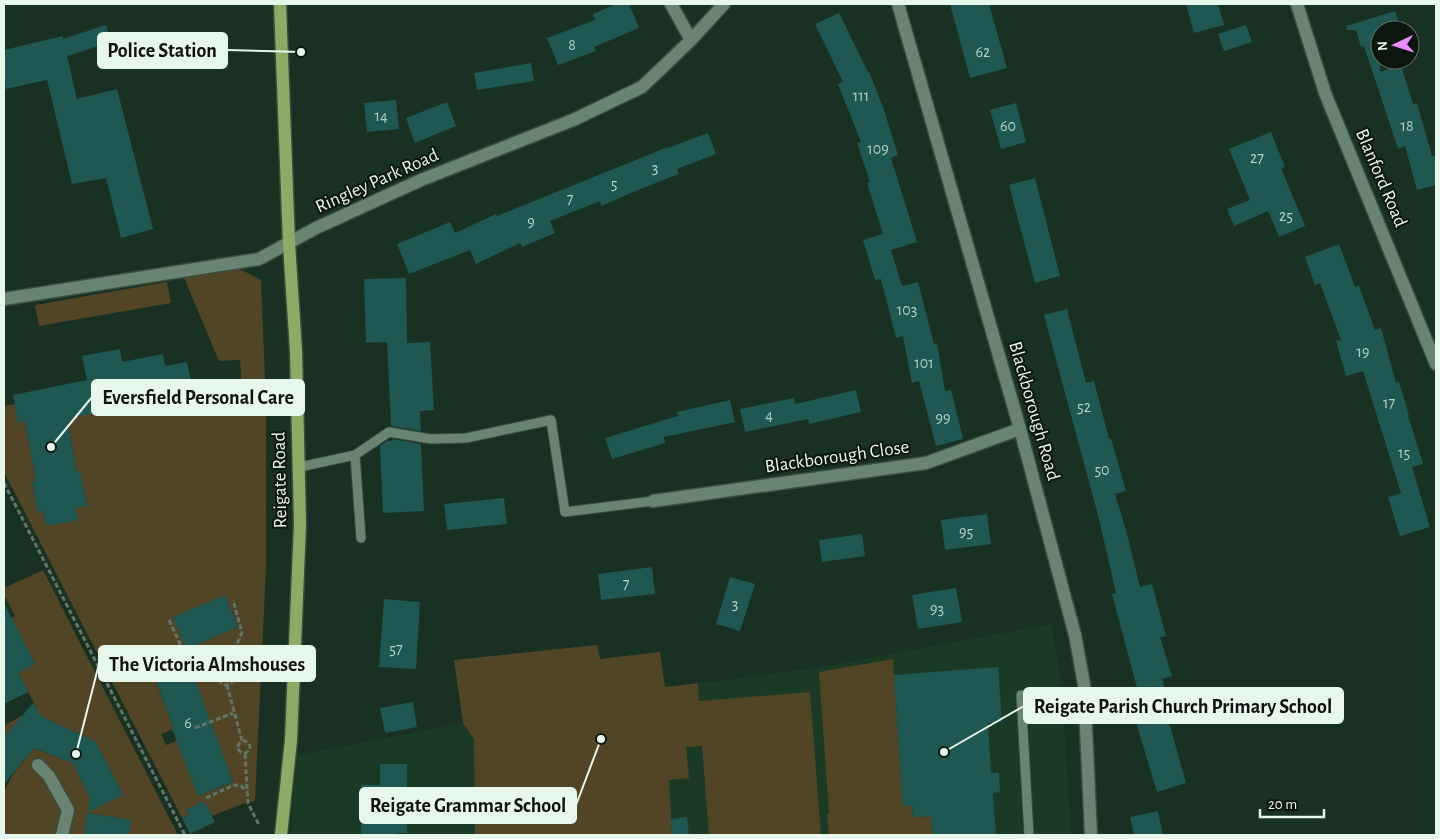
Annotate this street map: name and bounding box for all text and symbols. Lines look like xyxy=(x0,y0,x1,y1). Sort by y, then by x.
north arrow xyxy=(1370,20,1420,70)
callout: Police Station xyxy=(98,33,227,68)
house number: 8 xyxy=(568,37,576,53)
text: N xyxy=(1376,40,1390,51)
text: Police Station xyxy=(107,41,217,61)
house number: 62 xyxy=(976,44,990,60)
house number: 111 xyxy=(853,88,869,104)
house number: 14 xyxy=(374,108,388,124)
house number: 60 xyxy=(1000,118,1016,134)
house number: 18 xyxy=(1400,118,1414,134)
street label: Blanford Road xyxy=(1352,126,1410,230)
house number: 109 xyxy=(867,141,889,157)
street label: Ringley Park Road xyxy=(313,145,442,217)
house number: 27 xyxy=(1250,150,1264,166)
house number: 3 xyxy=(652,160,658,176)
house number: 5 xyxy=(611,176,617,192)
house number: 7 xyxy=(567,191,574,207)
house number: 25 xyxy=(1279,208,1293,224)
house number: 9 xyxy=(527,214,535,230)
house number: 103 xyxy=(897,302,917,318)
street label: Blackborough Road xyxy=(1005,339,1063,483)
house number: 19 xyxy=(1356,344,1370,360)
house number: 101 xyxy=(914,355,934,371)
callout: Eversfield Personal Care xyxy=(92,380,304,415)
text: Eversfield Personal Care xyxy=(102,388,294,408)
house number: 17 xyxy=(1383,395,1395,411)
house number: 52 xyxy=(1077,399,1091,415)
house number: 4 xyxy=(765,407,773,423)
house number: 99 xyxy=(935,410,951,426)
street label: Reigate Road xyxy=(270,431,290,528)
street label: Blackborough Close xyxy=(764,437,910,477)
house number: 15 xyxy=(1398,445,1410,461)
house number: 50 xyxy=(1094,462,1110,478)
house number: 95 xyxy=(959,524,973,540)
house number: 7 xyxy=(623,576,630,592)
house number: 3 xyxy=(732,596,738,612)
house number: 93 xyxy=(930,601,944,617)
house number: 57 xyxy=(389,641,403,657)
callout: The Victoria Almshouses xyxy=(99,646,315,681)
text: The Victoria Almshouses xyxy=(109,655,305,675)
callout: Reigate Parish Church Primary School xyxy=(1024,688,1343,723)
text: Reigate Parish Church Primary School xyxy=(1034,697,1332,717)
house number: 6 xyxy=(184,715,192,731)
scale bar xyxy=(1260,786,1324,818)
callout: Reigate Grammar School xyxy=(360,788,576,823)
text: Reigate Grammar School xyxy=(370,796,566,816)
text: 20 m xyxy=(1268,797,1297,812)

